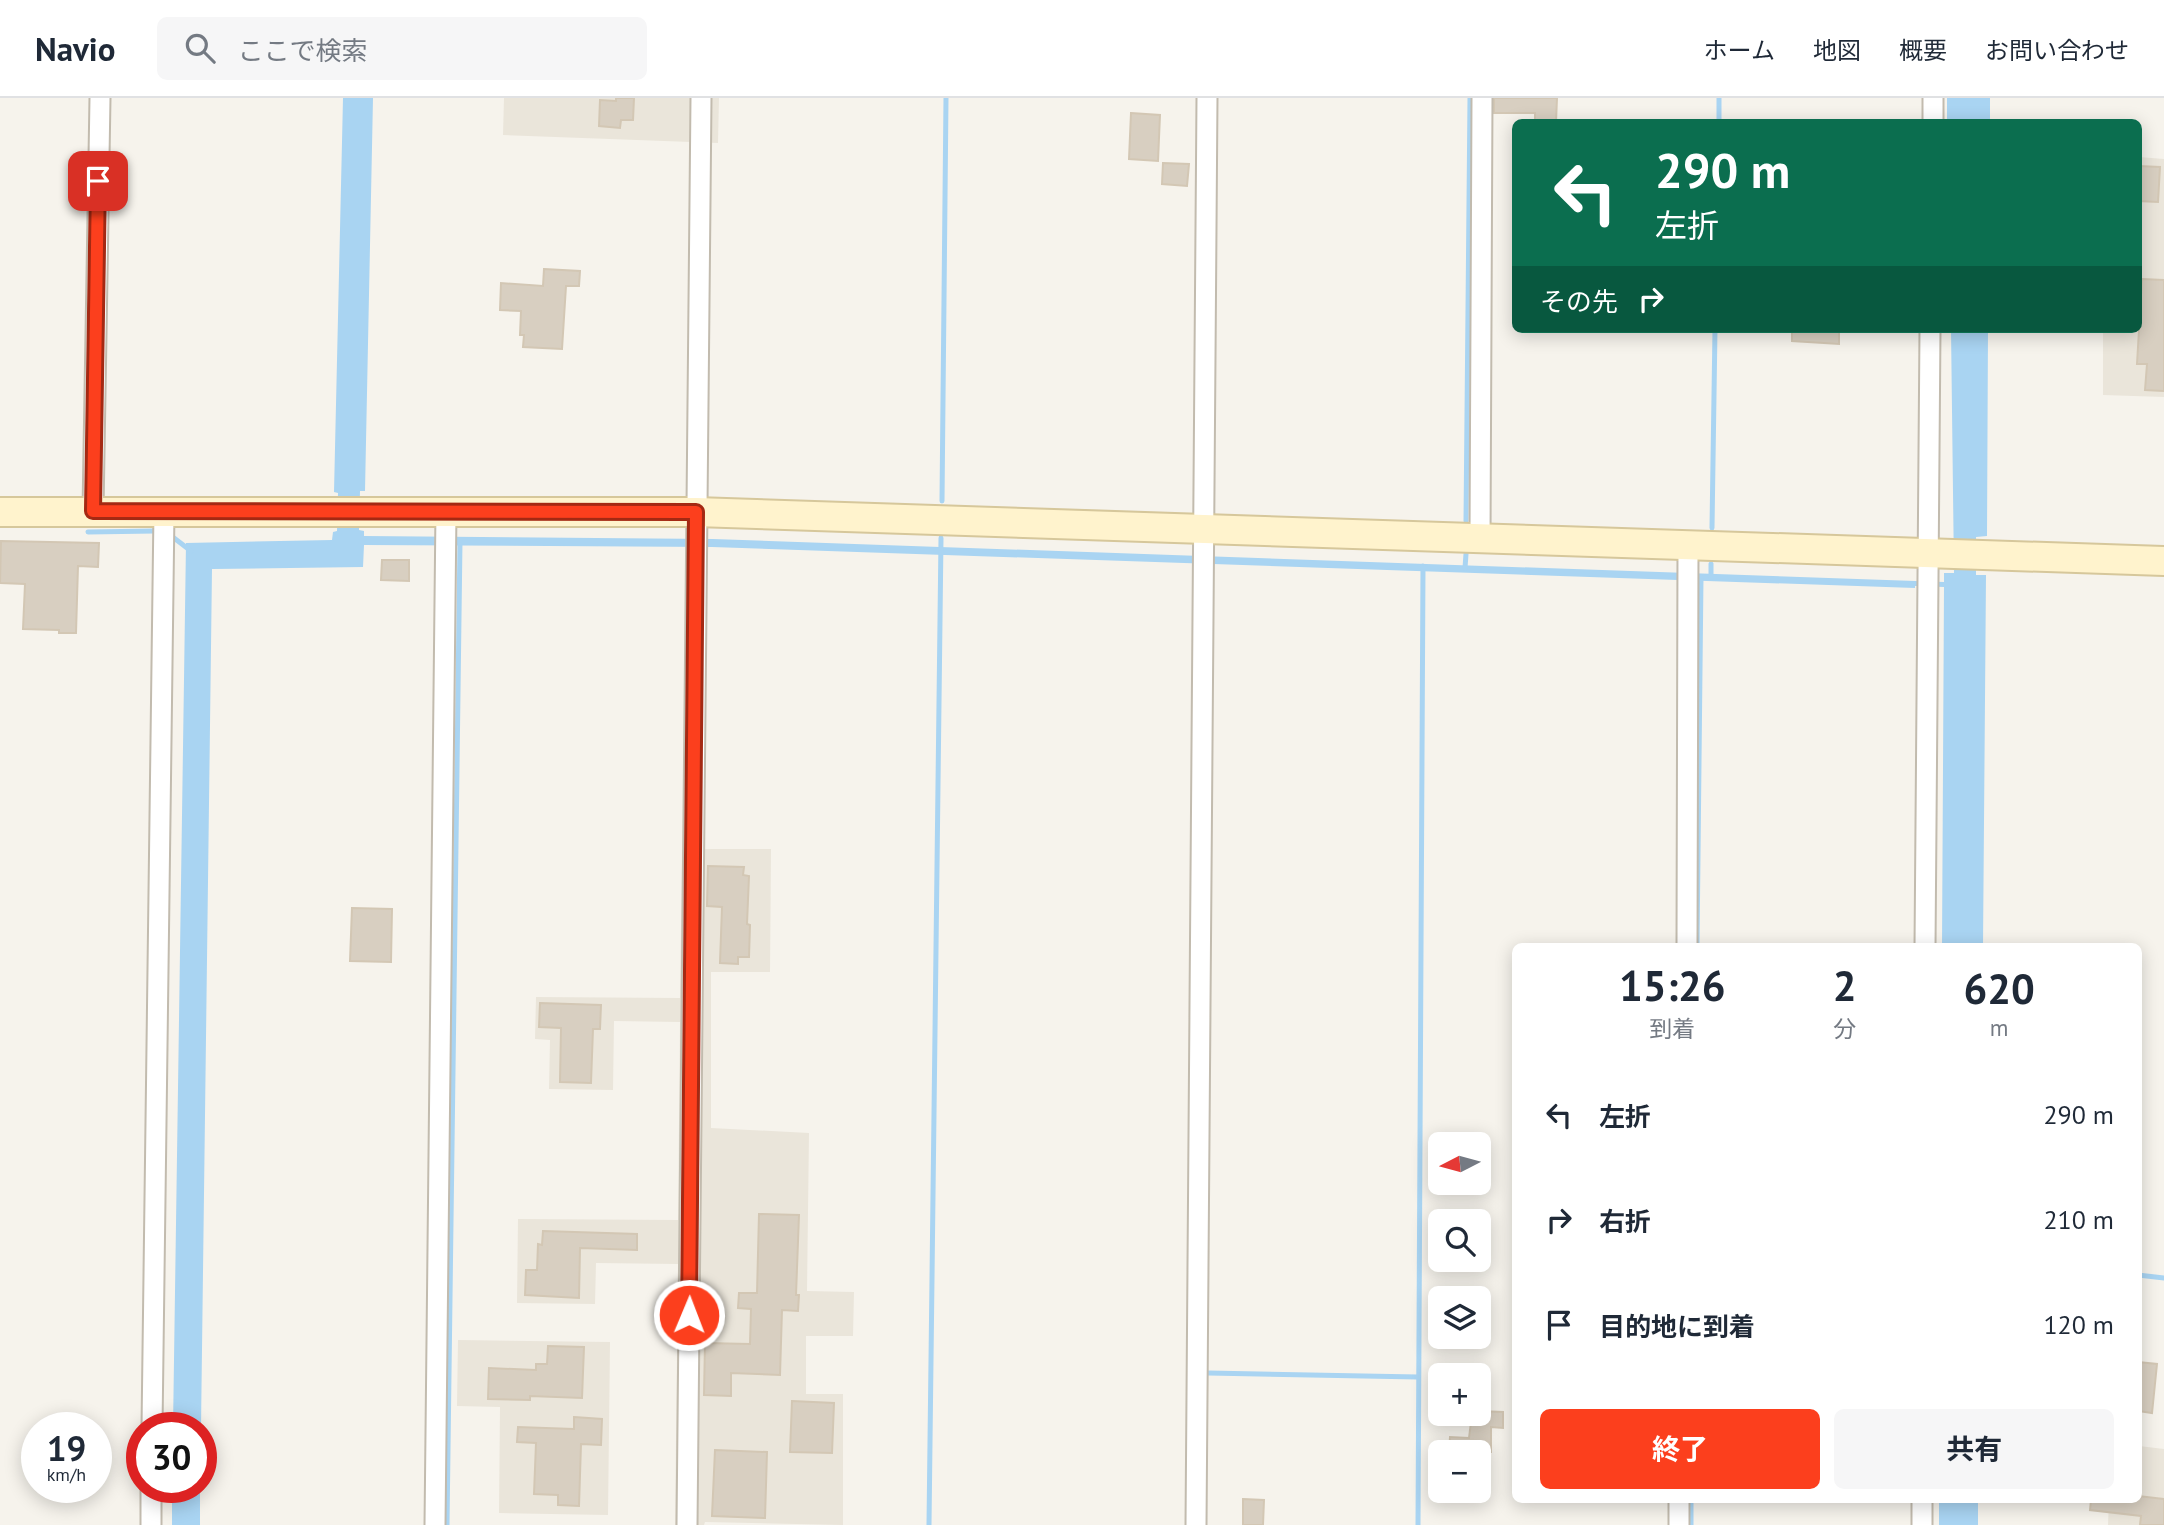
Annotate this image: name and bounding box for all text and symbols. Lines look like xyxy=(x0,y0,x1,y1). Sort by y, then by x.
search box xyxy=(157,17,647,80)
text: Navio xyxy=(35,27,115,70)
icon: search xyxy=(181,29,219,67)
text: ここで検索 xyxy=(237,34,367,67)
text: ホーム xyxy=(1704,35,1775,66)
text: 地図 xyxy=(1813,35,1861,66)
text: 概要 xyxy=(1899,35,1947,66)
text: お問い合わせ xyxy=(1985,35,2129,66)
text: 290 m xyxy=(1655,138,1790,202)
icon: left xyxy=(1540,147,1631,238)
pin xyxy=(68,151,128,211)
icon: arrive xyxy=(79,162,117,200)
text: 左折 xyxy=(1655,204,1719,246)
icon: right xyxy=(1632,280,1670,318)
text: その先 xyxy=(1540,285,1618,318)
text: 15:26 xyxy=(1619,958,1726,1013)
text: 2 xyxy=(1833,958,1856,1013)
text: 620 xyxy=(1963,961,2035,1016)
text: m xyxy=(1990,1013,2009,1042)
text: 到着 xyxy=(1649,1014,1695,1043)
text: 分 xyxy=(1833,1014,1856,1043)
icon: left xyxy=(1540,1096,1578,1134)
text: 290 m xyxy=(2043,1098,2114,1131)
text: 左折 xyxy=(1599,1100,1651,1133)
north arrow xyxy=(1428,1132,1491,1195)
map controls xyxy=(1428,1132,1491,1503)
icon: right xyxy=(1540,1201,1578,1239)
text: 210 m xyxy=(2043,1203,2114,1236)
text: 右折 xyxy=(1599,1205,1651,1238)
button: search xyxy=(1428,1209,1491,1272)
position arrow xyxy=(652,1278,726,1352)
button: layers xyxy=(1428,1286,1491,1349)
icon: arrive xyxy=(1540,1306,1578,1344)
text: 120 m xyxy=(2043,1308,2114,1341)
text: 目的地に到着 xyxy=(1599,1310,1755,1343)
button: + xyxy=(1428,1363,1491,1426)
button: 終了 xyxy=(1540,1409,1820,1489)
button: 共有 xyxy=(1834,1409,2114,1489)
speed limit sign: 30 xyxy=(126,1412,217,1503)
text: 19 xyxy=(47,1425,86,1471)
button: − xyxy=(1428,1440,1491,1503)
text: km/h xyxy=(47,1463,86,1486)

